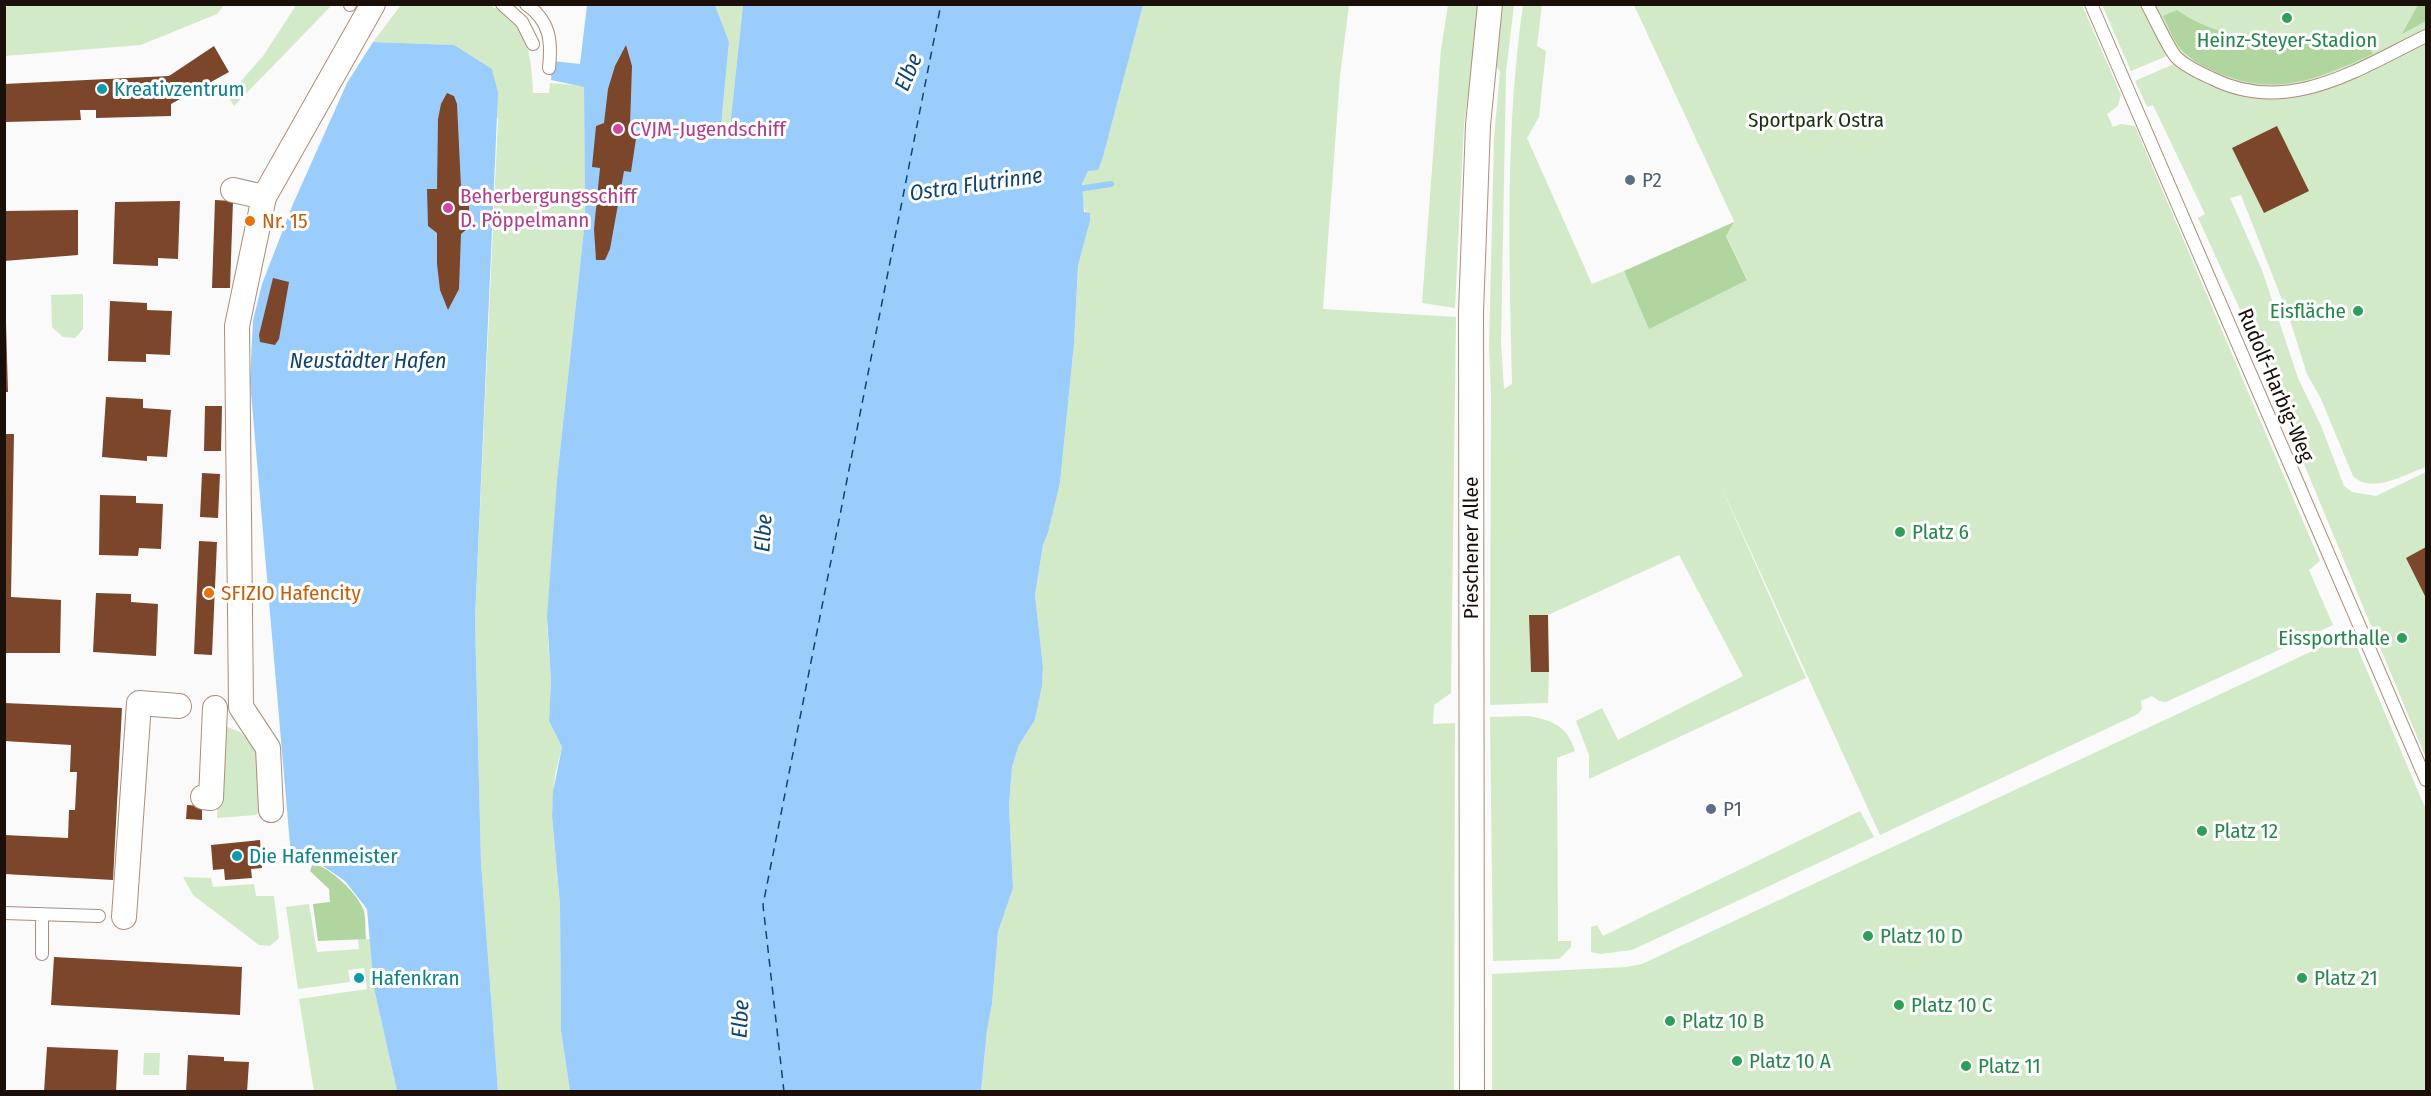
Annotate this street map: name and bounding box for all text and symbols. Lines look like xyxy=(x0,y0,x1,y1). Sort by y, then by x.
marker: Heinz-Steyer-Stadion xyxy=(2280,11,2294,25)
place label: Heinz-Steyer-Stadion xyxy=(2197,27,2377,53)
water label: Elbe xyxy=(888,49,928,95)
place label: Kreativzentrum xyxy=(114,76,245,102)
marker: Kreativzentrum xyxy=(95,82,109,96)
park label: Sportpark Ostra xyxy=(1748,107,1884,133)
place label: CVJM-Jugendschiff xyxy=(630,116,787,142)
marker: CVJM-Jugendschiff xyxy=(611,122,625,136)
water label: Ostra Flutrinne xyxy=(908,161,1044,207)
place label: P2 xyxy=(1642,167,1662,193)
marker: P2 xyxy=(1623,173,1637,187)
place label: Beherbergungsschiff D. Pöppelmann xyxy=(460,183,638,233)
marker: Beherbergungsschiff D. Pöppelmann xyxy=(441,201,455,215)
place label: Nr. 15 xyxy=(262,208,308,234)
marker: Nr. 15 xyxy=(243,214,257,228)
place label: Eisfläche xyxy=(2270,298,2346,324)
street label: Rudolf-Harbig-Weg xyxy=(2232,304,2320,466)
marker: Eisfläche xyxy=(2351,304,2365,318)
water label: Neustädter Hafen xyxy=(289,347,447,374)
street label: Pieschener Allee xyxy=(1458,477,1484,619)
water label: Elbe xyxy=(748,513,778,553)
place label: Platz 6 xyxy=(1912,519,1969,545)
marker: Platz 6 xyxy=(1893,525,1907,539)
place label: SFIZIO Hafencity xyxy=(221,580,361,606)
marker: SFIZIO Hafencity xyxy=(202,586,216,600)
place label: Eissporthalle xyxy=(2278,625,2390,651)
marker: Eissporthalle xyxy=(2395,631,2409,645)
place label: P1 xyxy=(1723,796,1742,822)
marker: P1 xyxy=(1704,802,1718,816)
place label: Platz 12 xyxy=(2214,818,2278,844)
marker: Platz 12 xyxy=(2195,824,2209,838)
place label: Die Hafenmeister xyxy=(249,843,398,869)
marker: Die Hafenmeister xyxy=(230,849,244,863)
place label: Platz 10 D xyxy=(1880,923,1963,949)
marker: Platz 10 D xyxy=(1861,929,1875,943)
place label: Hafenkran xyxy=(371,965,460,991)
place label: Platz 21 xyxy=(2314,965,2378,991)
marker: Hafenkran xyxy=(352,971,366,985)
marker: Platz 21 xyxy=(2295,971,2309,985)
place label: Platz 10 C xyxy=(1911,992,1993,1018)
marker: Platz 10 C xyxy=(1892,998,1906,1012)
water label: Elbe xyxy=(726,999,754,1039)
place label: Platz 10 B xyxy=(1682,1008,1764,1034)
marker: Platz 10 B xyxy=(1663,1014,1677,1028)
place label: Platz 10 A xyxy=(1749,1048,1831,1074)
place label: Platz 11 xyxy=(1978,1053,2041,1079)
marker: Platz 10 A xyxy=(1730,1054,1744,1068)
marker: Platz 11 xyxy=(1959,1059,1973,1073)

